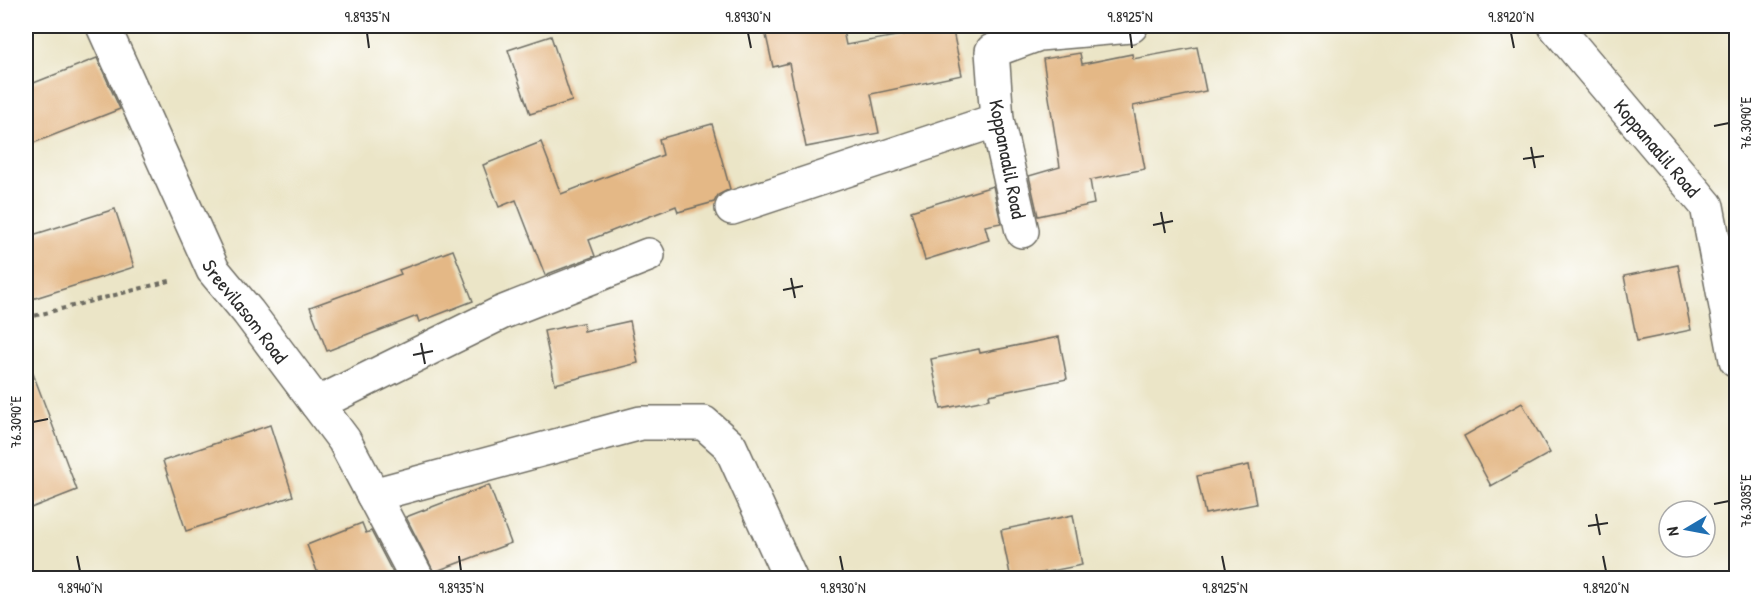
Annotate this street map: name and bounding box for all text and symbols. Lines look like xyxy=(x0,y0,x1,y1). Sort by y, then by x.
text: 9.8935°N xyxy=(344,6,390,27)
text: 9.8930°N xyxy=(725,6,771,27)
text: 9.8925°N xyxy=(1107,6,1153,27)
text: 9.8920°N xyxy=(1488,6,1534,27)
street label: Koppanaalil Road xyxy=(1608,93,1707,202)
text: 76.3090°E xyxy=(1735,96,1756,149)
street label: Koppanaalil Road xyxy=(983,97,1033,221)
street label: Sreevilasom Road xyxy=(196,255,295,369)
text: 76.3090°E xyxy=(5,395,26,448)
text: 76.3085°E xyxy=(1735,474,1756,528)
north arrow xyxy=(1657,499,1717,559)
text: N xyxy=(1661,525,1684,538)
text: 9.8940°N xyxy=(58,577,102,598)
text: 9.8935°N xyxy=(438,577,484,598)
text: 9.8930°N xyxy=(820,577,866,598)
text: 9.8925°N xyxy=(1202,577,1248,598)
text: 9.8920°N xyxy=(1583,577,1629,598)

